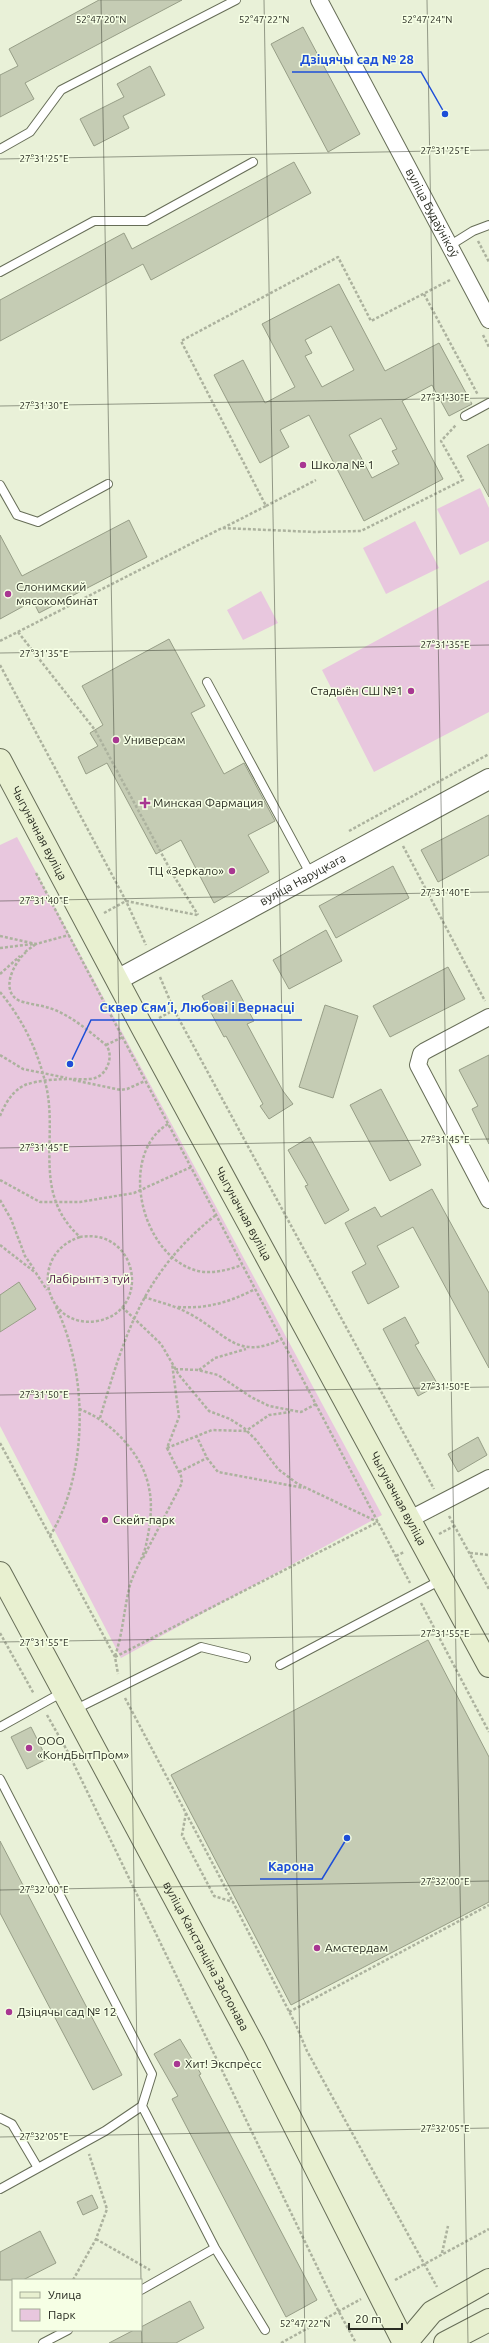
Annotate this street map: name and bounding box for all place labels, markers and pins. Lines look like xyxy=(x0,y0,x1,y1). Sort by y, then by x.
callout: Дзіцячы сад № 28 xyxy=(292,47,421,72)
place label: Школа № 1 xyxy=(311,458,374,471)
marker: Школа № 1 xyxy=(298,460,308,470)
place label: Слонимский мясокомбинат xyxy=(16,580,99,607)
marker: Слонимский мясокомбинат xyxy=(3,589,13,599)
place label: Стадыён СШ №1 xyxy=(310,684,403,697)
marker: Стадыён СШ №1 xyxy=(406,686,416,696)
place label: Универсам xyxy=(124,733,186,746)
marker: Универсам xyxy=(111,735,121,745)
place label: Минская Фармация xyxy=(153,796,264,809)
marker: Минская Фармация xyxy=(140,798,150,808)
place label: ТЦ «Зеркало» xyxy=(148,864,224,877)
marker: ТЦ «Зеркало» xyxy=(227,866,237,876)
callout: Сквер Сямʼі, Любові і Вернасці xyxy=(91,995,302,1020)
place label: Скейт-парк xyxy=(113,1513,175,1526)
marker: Скейт-парк xyxy=(100,1515,110,1525)
place label: ООО «КондБытПром» xyxy=(37,1734,130,1761)
marker: ООО «КондБытПром» xyxy=(24,1743,34,1753)
callout: Карона xyxy=(260,1854,322,1879)
place label: Амстердам xyxy=(325,1941,388,1954)
marker: Амстердам xyxy=(312,1943,322,1953)
place label: Дзіцячы сад № 12 xyxy=(17,2005,116,2018)
marker: Дзіцячы сад № 12 xyxy=(4,2007,14,2017)
place label: Хит! Экспресс xyxy=(185,2057,262,2070)
marker: Хит! Экспресс xyxy=(172,2059,182,2069)

